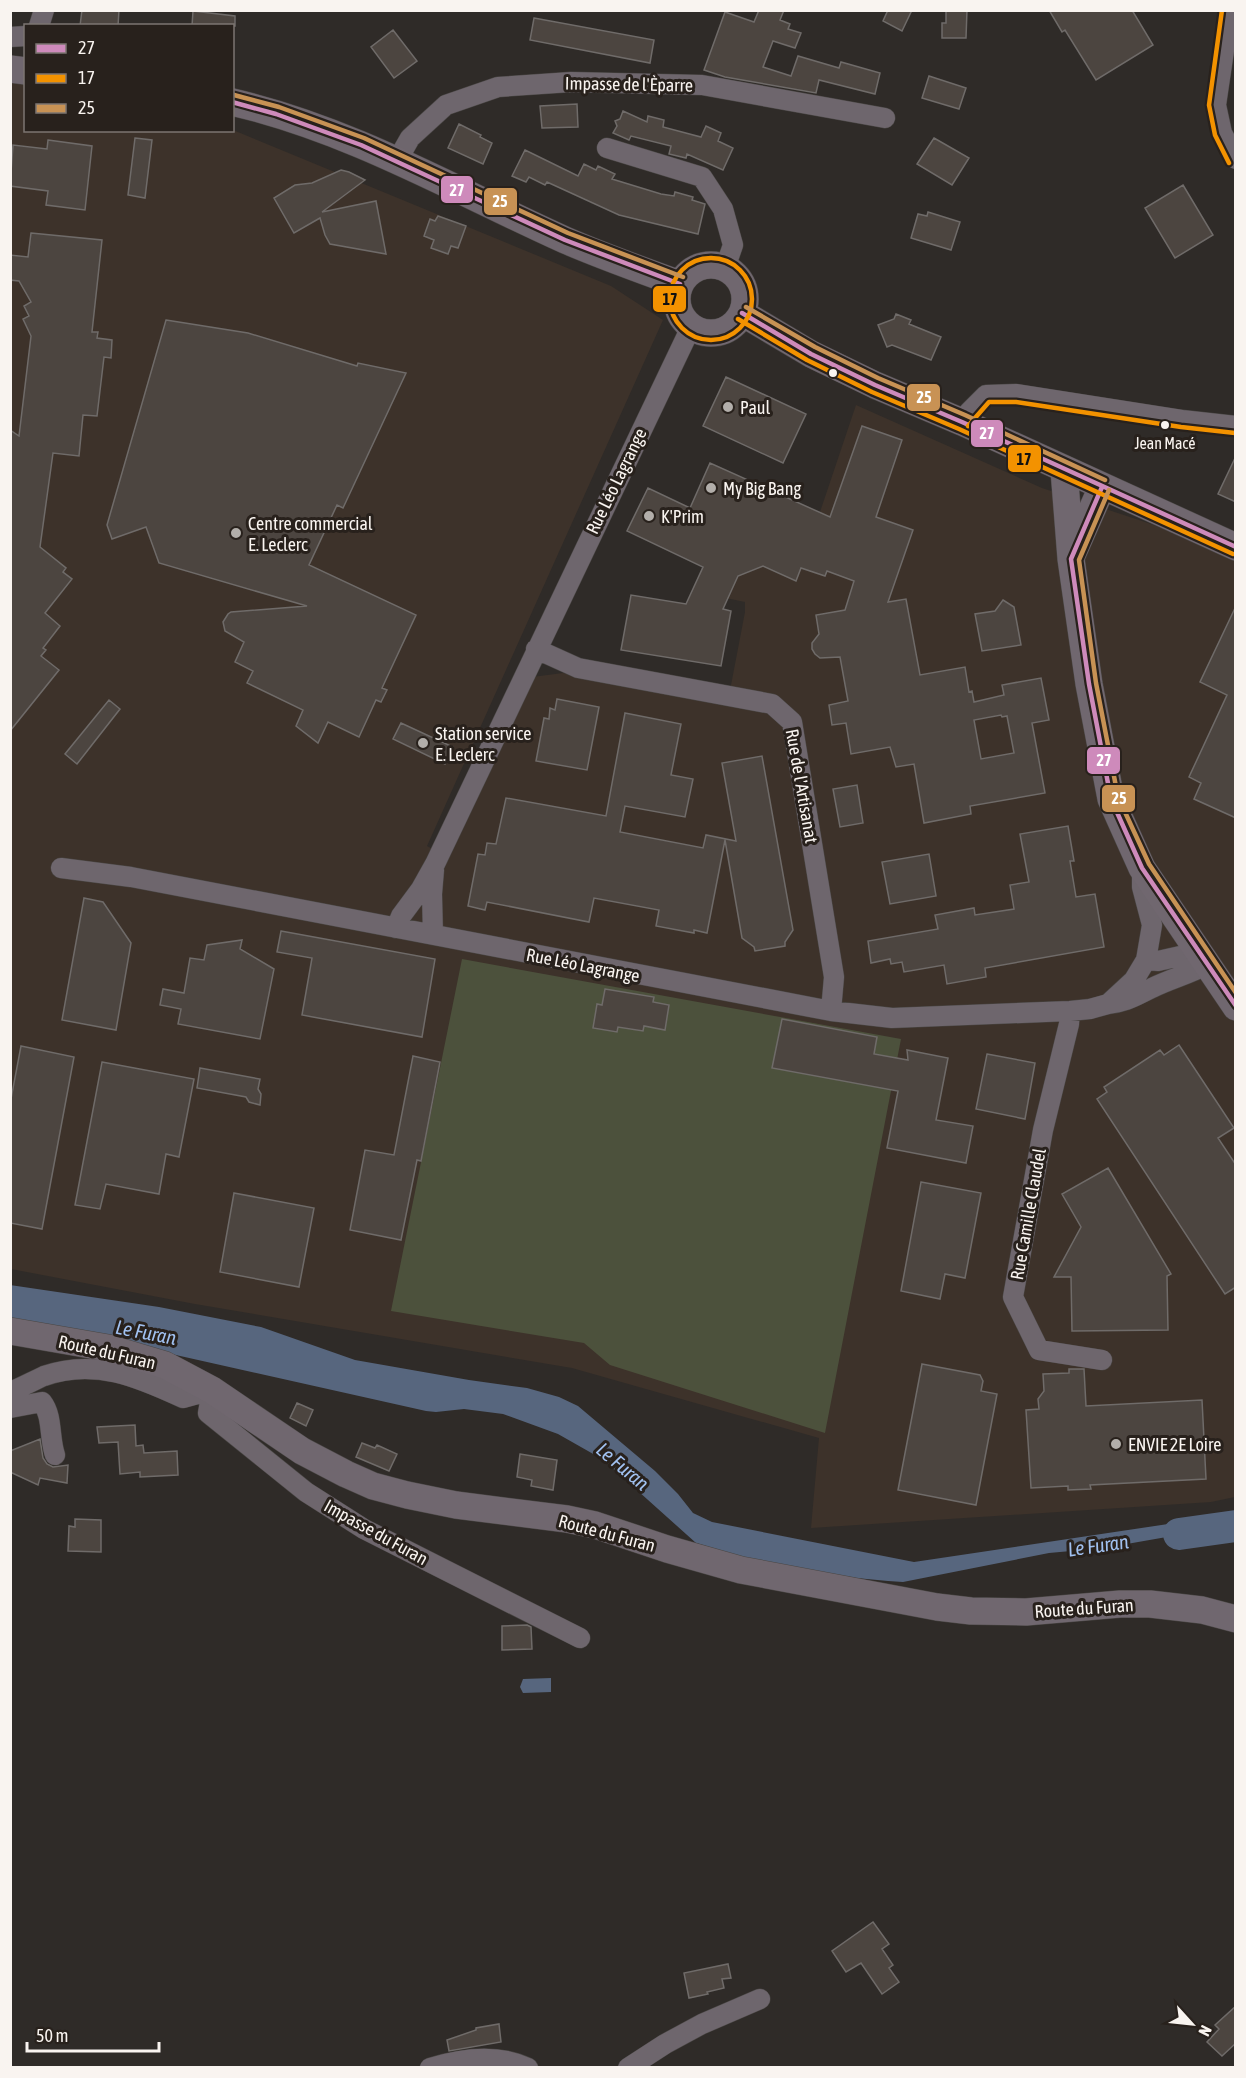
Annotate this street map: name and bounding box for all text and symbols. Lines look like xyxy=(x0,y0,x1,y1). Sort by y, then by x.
legend xyxy=(24,24,234,132)
text: 27 xyxy=(78,37,95,58)
text: 17 xyxy=(78,67,95,88)
street label: Impasse de l'Èparre xyxy=(565,72,693,96)
text: 25 xyxy=(78,97,95,118)
line badge: 27 xyxy=(440,175,474,204)
text: 27 xyxy=(449,181,465,199)
line badge: 25 xyxy=(483,187,518,216)
text: 25 xyxy=(492,192,508,210)
line badge: 17 xyxy=(652,285,687,313)
text: 17 xyxy=(662,290,678,308)
unlabelled marker xyxy=(827,367,839,379)
line badge: 25 xyxy=(906,383,941,412)
text: 25 xyxy=(916,388,932,406)
place label: Paul xyxy=(740,397,771,418)
marker: Paul xyxy=(721,400,735,414)
line badge: 27 xyxy=(970,419,1004,448)
marker: Jean Macé xyxy=(1159,419,1171,431)
text: 27 xyxy=(979,424,995,442)
street label: Rue Léo Lagrange xyxy=(581,425,651,537)
place label: Jean Macé xyxy=(1134,434,1196,452)
line badge: 17 xyxy=(1007,444,1042,473)
text: 17 xyxy=(1016,450,1032,468)
place label: My Big Bang xyxy=(723,478,801,499)
marker: My Big Bang xyxy=(704,481,718,495)
place label: K'Prim xyxy=(661,506,704,527)
marker: K'Prim xyxy=(642,509,656,523)
place label: Centre commercial E. Leclerc xyxy=(248,513,373,555)
marker: Centre commercial E. Leclerc xyxy=(229,526,243,540)
place label: Station service E. Leclerc xyxy=(435,723,531,765)
street label: Rue de l'Artisanat xyxy=(782,727,822,845)
marker: Station service E. Leclerc xyxy=(416,736,430,750)
line badge: 27 xyxy=(1086,746,1121,775)
text: 27 xyxy=(1096,751,1112,769)
line badge: 25 xyxy=(1101,784,1136,813)
text: 25 xyxy=(1111,789,1127,807)
street label: Rue Léo Lagrange xyxy=(525,944,641,986)
street label: Rue Camille Claudel xyxy=(1006,1146,1050,1281)
water label: Le Furan xyxy=(114,1315,179,1349)
street label: Route du Furan xyxy=(56,1331,158,1373)
place label: ENVIE 2E Loire xyxy=(1128,1434,1221,1455)
water label: Le Furan xyxy=(592,1437,654,1495)
marker: ENVIE 2E Loire xyxy=(1109,1437,1123,1451)
street label: Impasse du Furan xyxy=(320,1495,432,1569)
street label: Route du Furan xyxy=(556,1510,658,1556)
water label: Le Furan xyxy=(1066,1529,1130,1561)
street label: Route du Furan xyxy=(1034,1594,1134,1622)
north arrow xyxy=(1162,1994,1222,2054)
scale bar xyxy=(27,2015,159,2053)
text: N xyxy=(1195,2023,1216,2039)
text: 50 m xyxy=(36,2025,68,2046)

